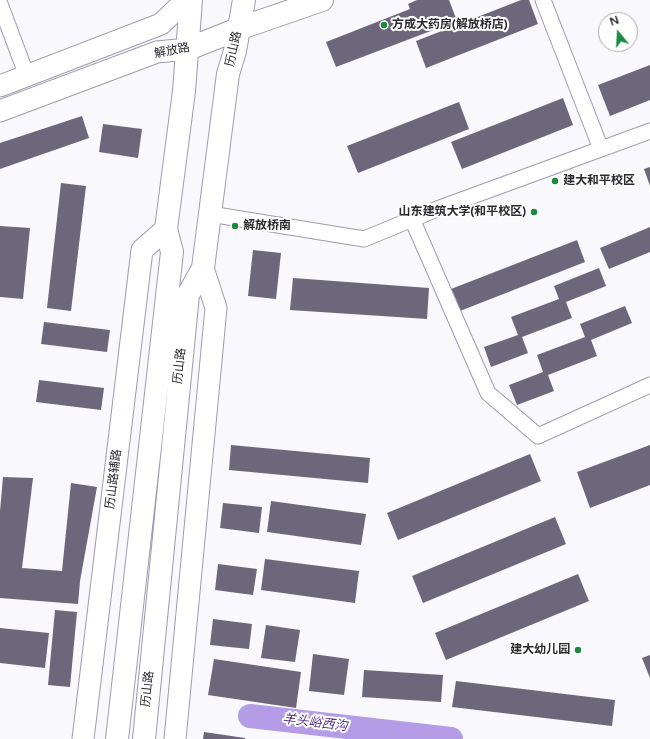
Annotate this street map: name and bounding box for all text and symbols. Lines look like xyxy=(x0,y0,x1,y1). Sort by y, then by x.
north arrow xyxy=(598,12,638,52)
text: N xyxy=(608,14,621,29)
place label: 方成大药房(解放桥店) xyxy=(392,18,507,32)
marker: 方成大药房(解放桥店) xyxy=(379,20,389,30)
street label: 历山路 xyxy=(223,30,245,68)
street label: 解放路 xyxy=(153,40,191,62)
place label: 建大和平校区 xyxy=(563,174,635,188)
marker: 建大和平校区 xyxy=(550,176,560,186)
place label: 山东建筑大学(和平校区) xyxy=(399,205,526,219)
marker: 山东建筑大学(和平校区) xyxy=(529,207,539,217)
place label: 解放桥南 xyxy=(243,219,291,233)
marker: 解放桥南 xyxy=(230,221,240,231)
street label: 历山路 xyxy=(171,347,189,385)
street label: 历山路辅路 xyxy=(103,448,125,510)
place label: 建大幼儿园 xyxy=(510,643,570,657)
marker: 建大幼儿园 xyxy=(573,645,583,655)
street label: 历山路 xyxy=(139,670,157,708)
water label: 羊头峪西沟 xyxy=(282,711,348,735)

